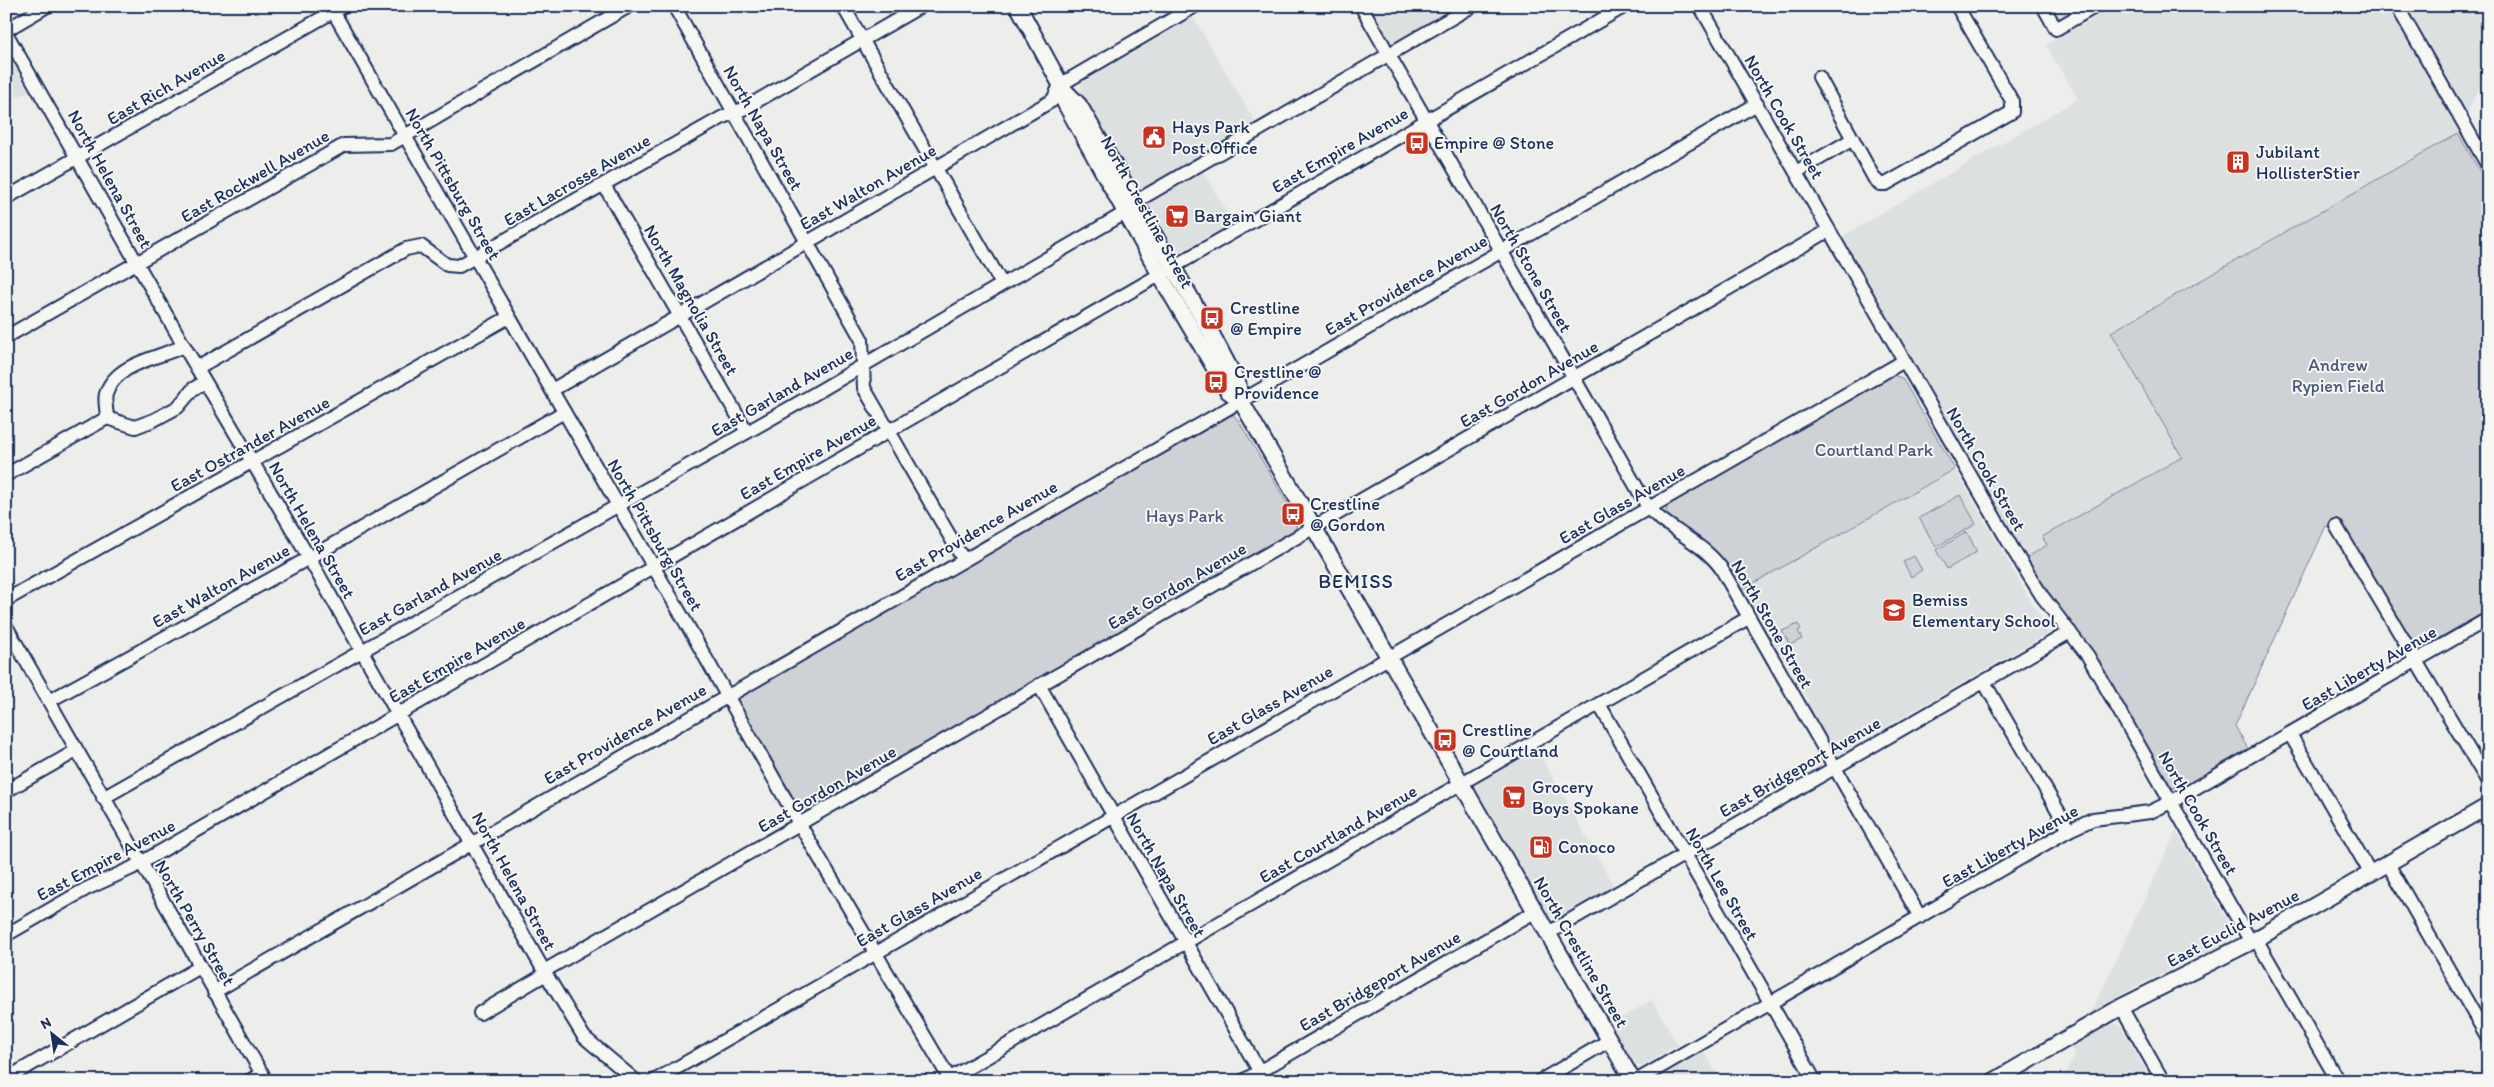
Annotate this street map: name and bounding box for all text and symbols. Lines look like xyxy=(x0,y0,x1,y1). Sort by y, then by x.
street label: East Rich Avenue xyxy=(103,44,229,130)
street label: North Cook Street xyxy=(1739,51,1829,183)
street label: North Napa Street xyxy=(718,62,808,195)
street label: East Empire Avenue xyxy=(1268,102,1412,198)
street label: North Pittsburg Street xyxy=(400,104,506,264)
street label: North Helena Street xyxy=(63,106,157,252)
place label: Hays Park Post Office xyxy=(1172,116,1258,159)
street label: East Rockwell Avenue xyxy=(177,124,333,228)
public building icon: Hays Park Post Office xyxy=(1141,124,1167,150)
street label: East Lacrosse Avenue xyxy=(500,129,654,231)
bus stop icon: Empire @ Stone xyxy=(1404,130,1430,156)
street label: North Crestline Street xyxy=(1096,132,1198,292)
place label: Empire @ Stone xyxy=(1434,132,1554,154)
street label: East Walton Avenue xyxy=(796,139,940,235)
place label: Jubilant HollisterStier xyxy=(2256,141,2361,184)
building icon: Jubilant HollisterStier xyxy=(2225,149,2251,175)
street label: North Stone Street xyxy=(1485,200,1577,337)
supermarket icon: Bargain Giant xyxy=(1164,203,1190,229)
place label: Bargain Giant xyxy=(1194,205,1302,227)
street label: North Magnolia Street xyxy=(639,221,743,380)
street label: East Providence Avenue xyxy=(1321,229,1491,341)
place label: Crestline @ Empire xyxy=(1230,297,1302,340)
bus stop icon: Crestline @ Empire xyxy=(1199,305,1225,331)
street label: East Gordon Avenue xyxy=(1456,335,1602,433)
street label: East Garland Avenue xyxy=(707,342,857,442)
park label: Andrew Rypien Field xyxy=(2292,354,2385,397)
place label: Crestline @ Providence xyxy=(1234,361,1321,404)
bus stop icon: Crestline @ Providence xyxy=(1203,369,1229,395)
street label: East Ostrander Avenue xyxy=(166,391,334,497)
street label: North Cook Street xyxy=(1941,403,2031,535)
street label: East Empire Avenue xyxy=(736,409,880,505)
park label: Courtland Park xyxy=(1815,439,1934,461)
street label: North Pittsburg Street xyxy=(602,455,708,615)
street label: North Helena Street xyxy=(264,458,360,603)
street label: East Glass Avenue xyxy=(1555,459,1689,549)
street label: East Providence Avenue xyxy=(891,475,1061,587)
place label: Crestline @ Gordon xyxy=(1310,493,1385,536)
bus stop icon: Crestline @ Gordon xyxy=(1280,501,1306,527)
park label: Hays Park xyxy=(1146,505,1225,527)
street label: East Gordon Avenue xyxy=(1104,537,1250,635)
street label: East Walton Avenue xyxy=(148,539,294,633)
street label: East Garland Avenue xyxy=(354,543,506,641)
street label: North Stone Street xyxy=(1726,556,1818,693)
district label: BEMISS xyxy=(1318,569,1394,593)
place label: Bemiss Elementary School xyxy=(1912,589,2056,632)
school or university icon: Bemiss Elementary School xyxy=(1881,597,1907,623)
street label: East Empire Avenue xyxy=(385,612,529,708)
street label: East Liberty Avenue xyxy=(2297,620,2441,716)
street label: East Glass Avenue xyxy=(1203,660,1337,750)
street label: East Providence Avenue xyxy=(540,678,710,790)
street label: East Bridgeport Avenue xyxy=(1715,712,1885,822)
place label: Crestline @ Courtland xyxy=(1462,719,1559,762)
bus stop icon: Crestline @ Courtland xyxy=(1432,727,1458,753)
street label: East Gordon Avenue xyxy=(754,740,900,838)
street label: North Cook Street xyxy=(2153,747,2243,879)
place label: Grocery Boys Spokane xyxy=(1532,776,1639,819)
street label: East Courtland Avenue xyxy=(1255,780,1421,888)
supermarket icon: Grocery Boys Spokane xyxy=(1501,784,1527,810)
street label: East Liberty Avenue xyxy=(1938,799,2082,893)
street label: North Helena Street xyxy=(467,808,561,954)
street label: North Napa Street xyxy=(1121,809,1211,942)
street label: East Empire Avenue xyxy=(33,814,179,906)
street label: North Lee Street xyxy=(1681,824,1763,945)
fuel station icon: Conoco xyxy=(1528,834,1554,860)
place label: Conoco xyxy=(1558,836,1615,858)
street label: North Perry Street xyxy=(150,856,240,990)
street label: East Glass Avenue xyxy=(852,862,986,952)
street label: North Crestline Street xyxy=(1529,873,1633,1032)
street label: East Euclid Avenue xyxy=(2163,884,2303,972)
street label: East Bridgeport Avenue xyxy=(1295,926,1465,1036)
north arrow xyxy=(28,1010,78,1060)
text: N xyxy=(37,1013,54,1033)

